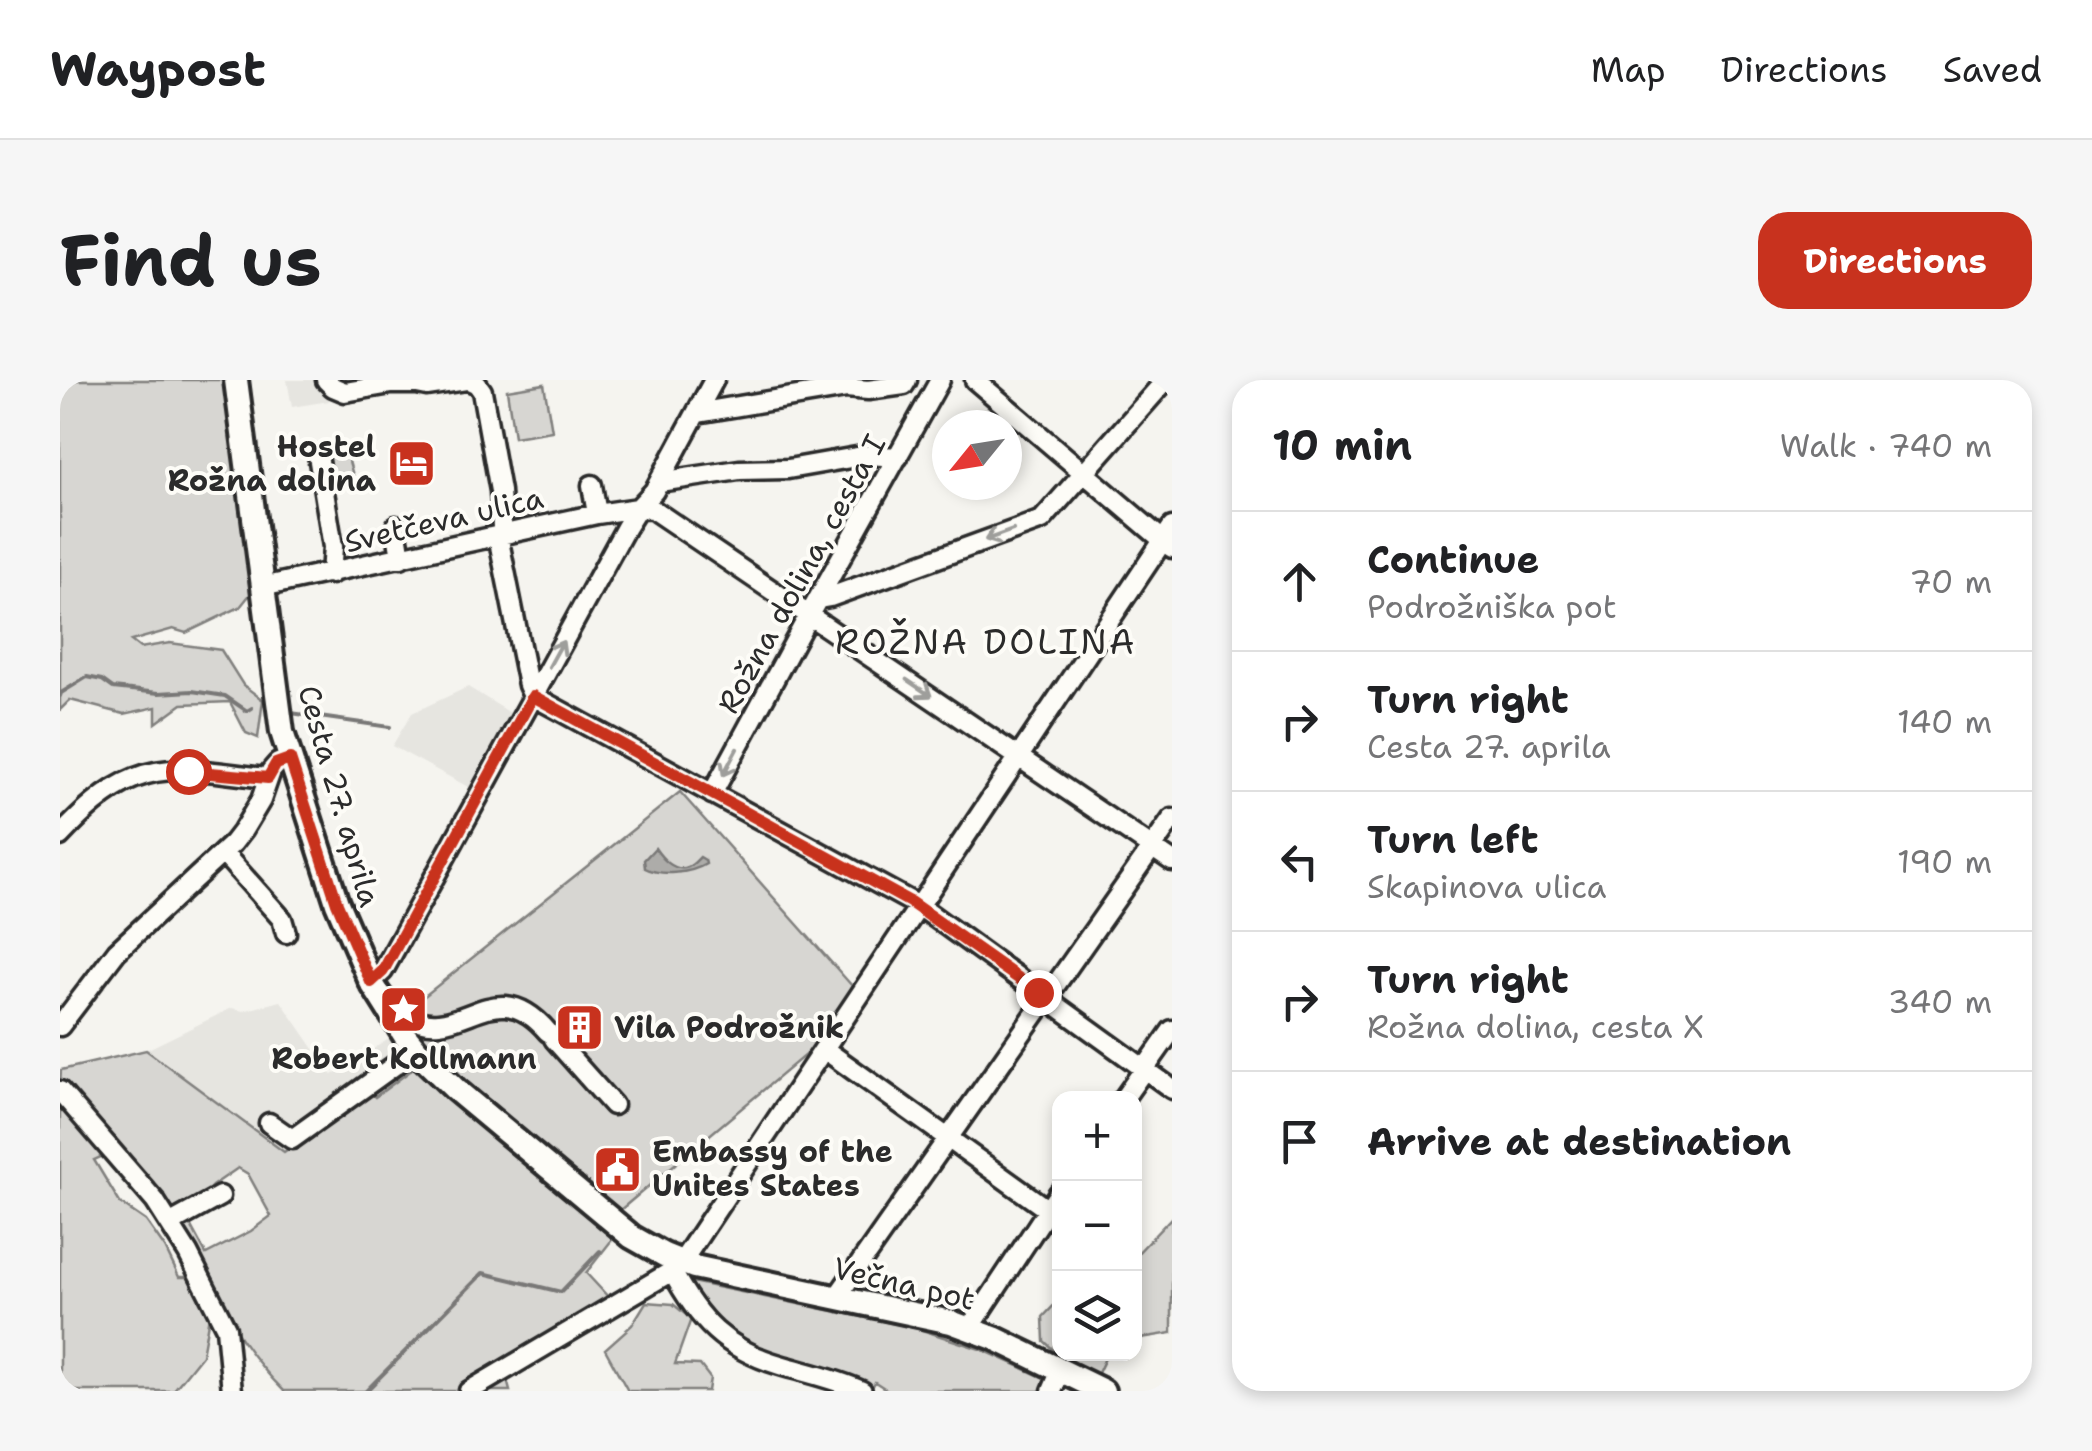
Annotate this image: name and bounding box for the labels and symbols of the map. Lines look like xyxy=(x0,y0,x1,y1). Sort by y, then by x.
north arrow xyxy=(932,410,1022,500)
place label: Hostel Rožna dolina xyxy=(167,426,377,501)
street label: Rožna dolina, cesta I xyxy=(708,427,895,721)
hotel icon: Hostel Rožna dolina xyxy=(385,438,437,490)
street label: Svetčeva ulica xyxy=(341,477,548,562)
one-way arrow xyxy=(985,527,1016,545)
district label: ROŽNA DOLINA xyxy=(835,618,1137,665)
one-way arrow xyxy=(547,640,566,669)
one-way arrow xyxy=(904,678,932,699)
street label: Cesta 27. aprila xyxy=(288,680,391,912)
one-way arrow xyxy=(719,747,739,777)
route start xyxy=(166,749,212,795)
route end xyxy=(1016,970,1062,1016)
place icon: Robert Kollmann xyxy=(378,984,430,1036)
building icon: Vila Podrožnik xyxy=(553,1002,605,1054)
place label: Vila Podrožnik xyxy=(614,1007,844,1048)
place label: Robert Kollmann xyxy=(271,1038,537,1079)
place label: Embassy of the Unites States xyxy=(652,1131,893,1206)
public building icon: Embassy of the Unites States xyxy=(591,1143,643,1195)
street label: Večna pot xyxy=(829,1247,979,1320)

